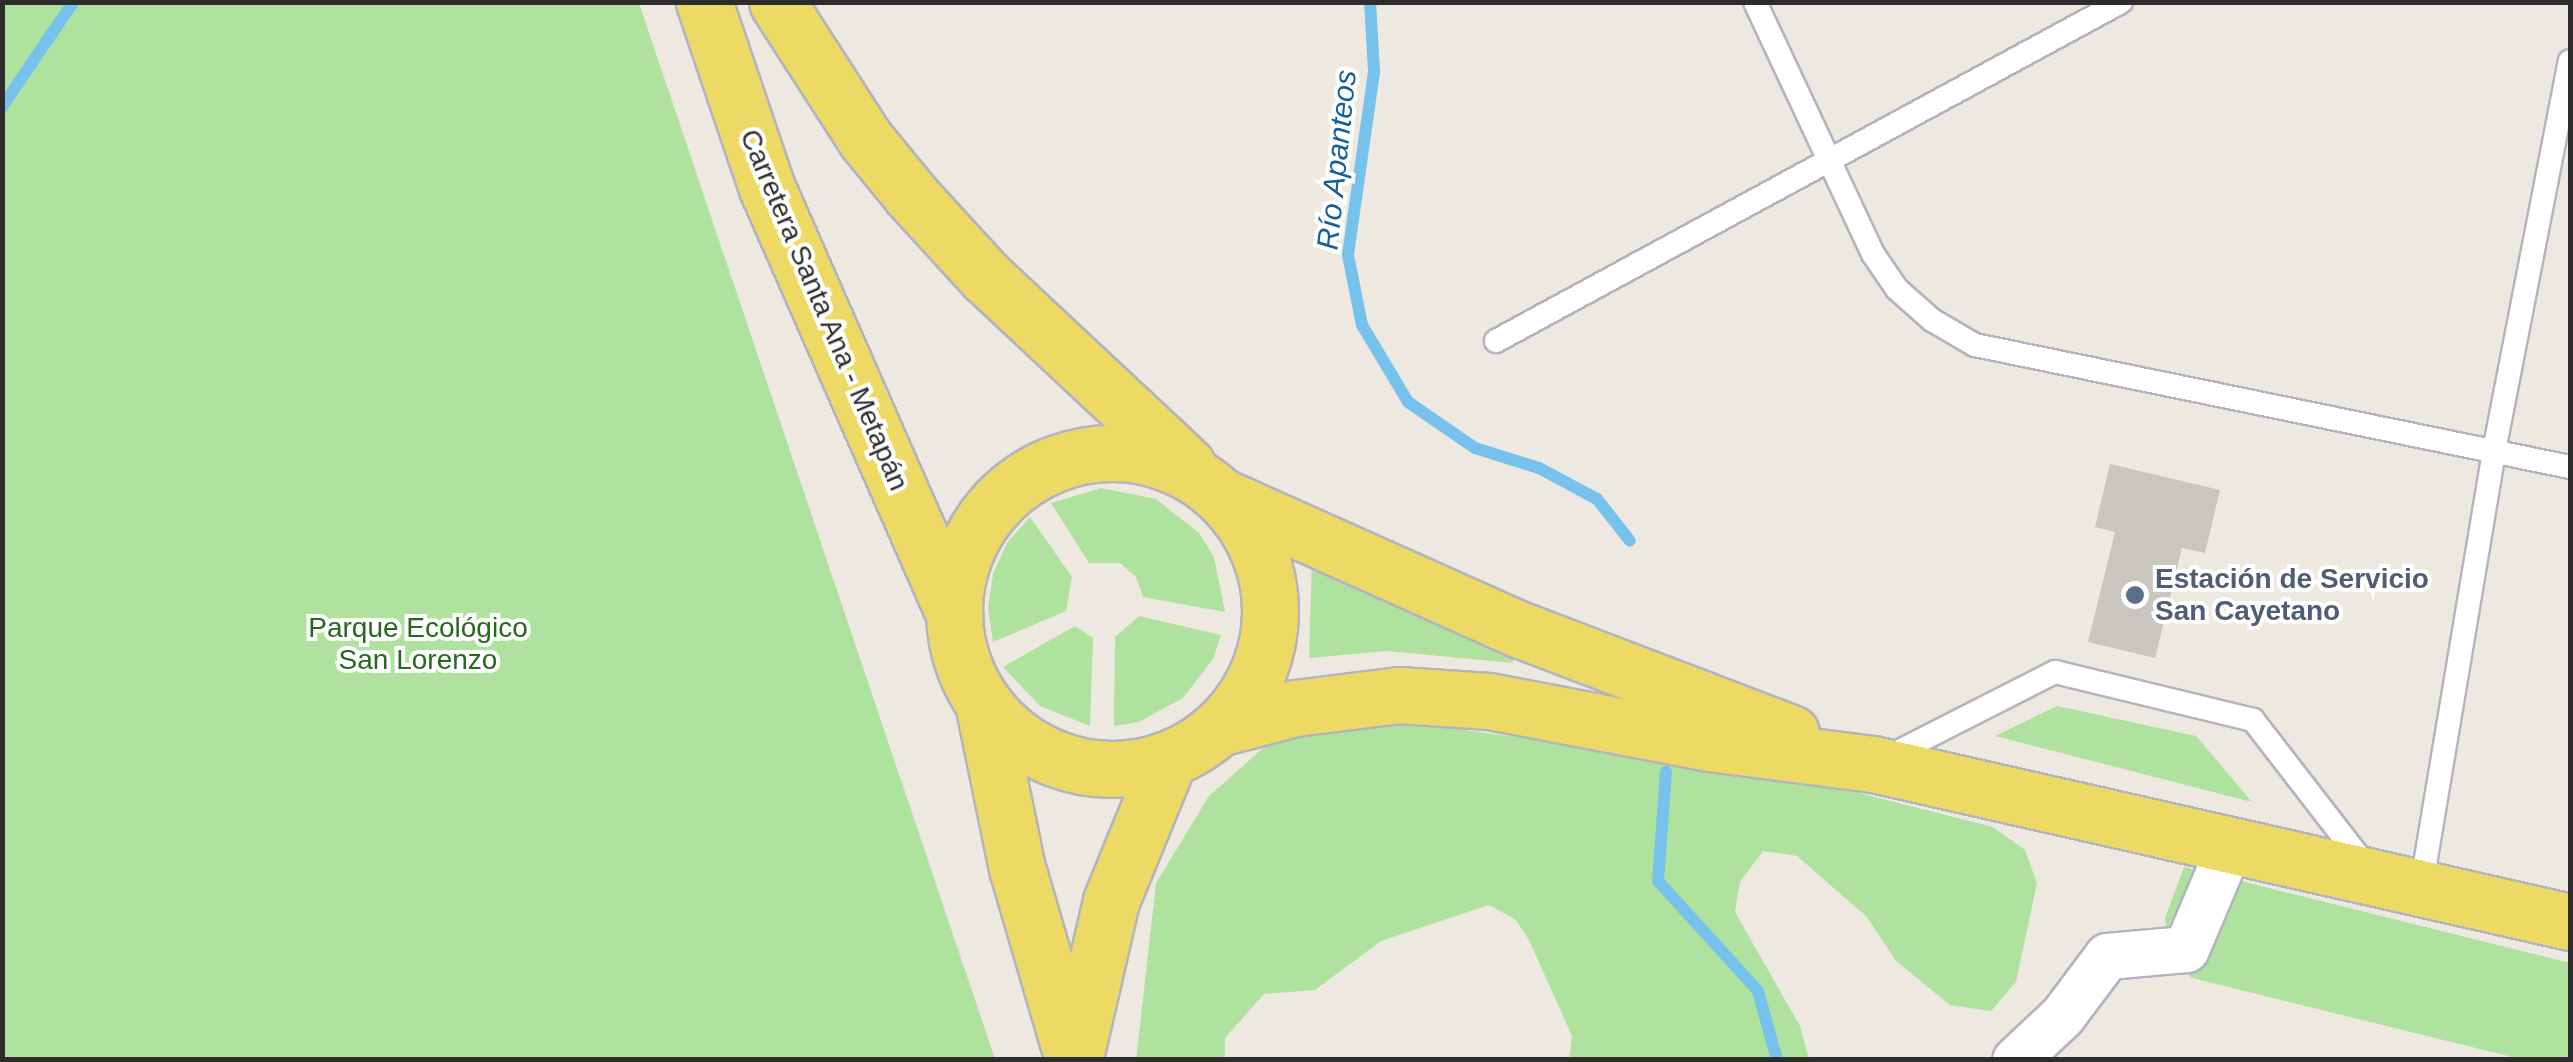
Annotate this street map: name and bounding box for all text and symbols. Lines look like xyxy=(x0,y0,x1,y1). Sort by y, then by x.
water label: Río Apanteos xyxy=(1310,68,1364,252)
street label: Carretera Santa Ana - Metapán xyxy=(732,124,916,496)
place label: Estación de Servicio San Cayetano xyxy=(2155,562,2429,628)
marker: Estación de Servicio San Cayetano xyxy=(2124,584,2146,606)
park label: Parque Ecológico San Lorenzo xyxy=(308,611,528,677)

